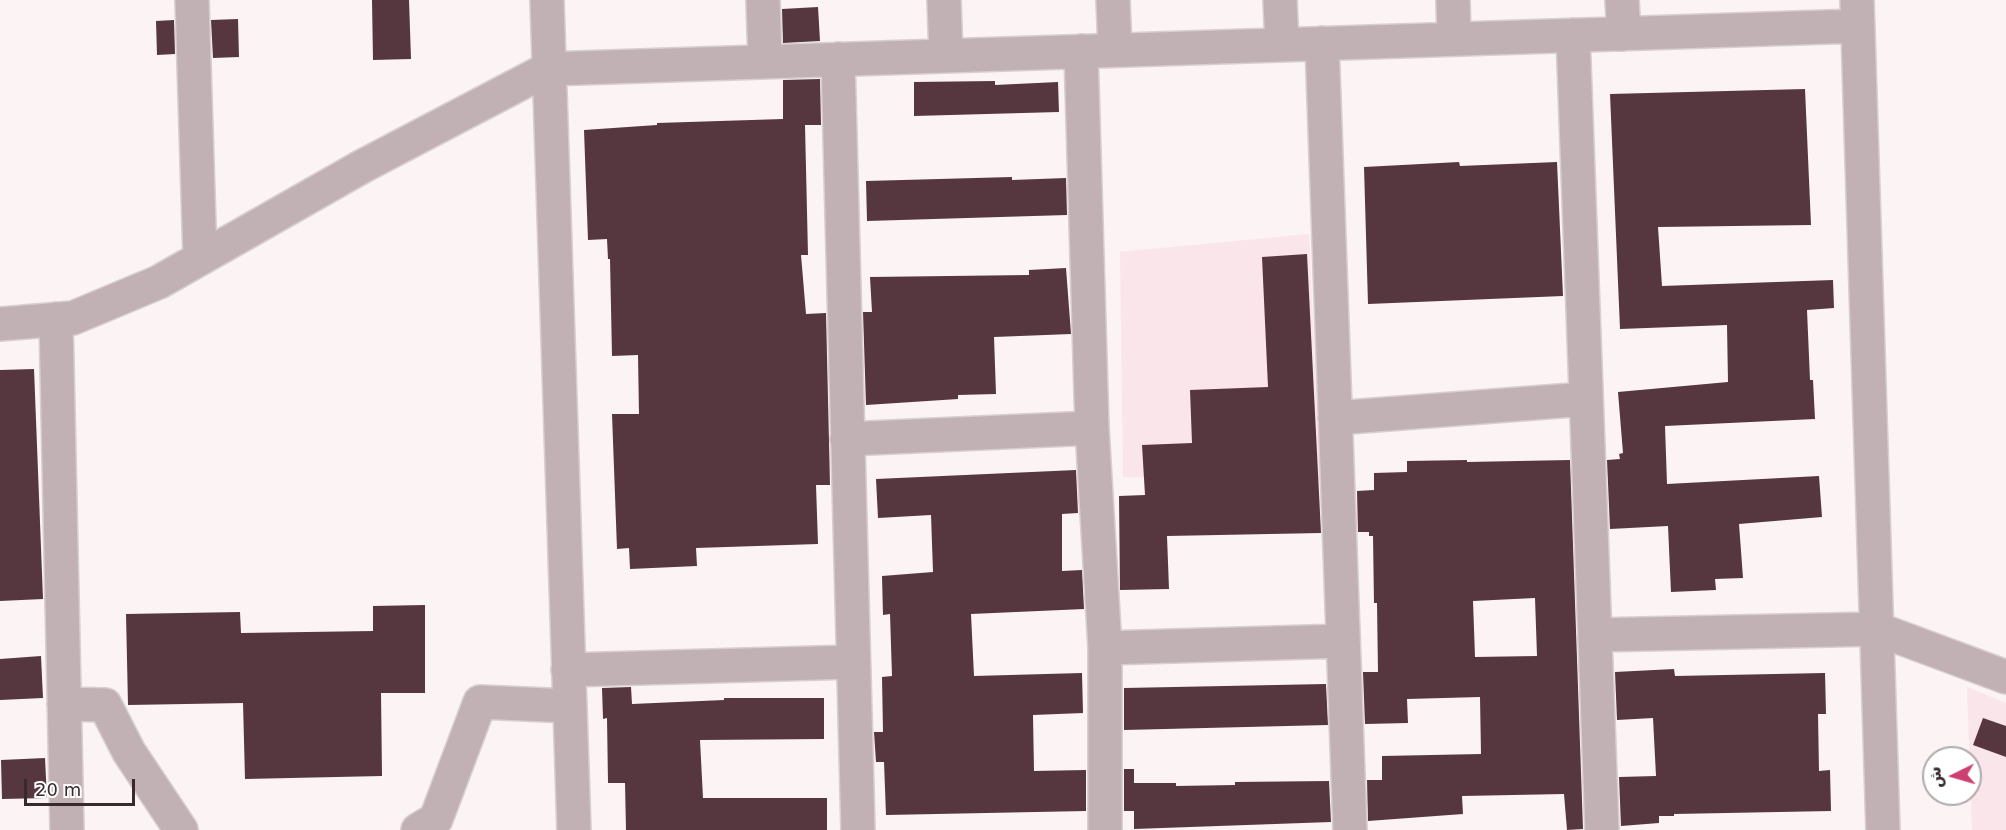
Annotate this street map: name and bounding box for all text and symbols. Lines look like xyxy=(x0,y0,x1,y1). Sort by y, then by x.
north arrow xyxy=(1922,746,1982,806)
text: ش xyxy=(1925,766,1946,789)
scale bar xyxy=(27,767,138,805)
text: 20 m xyxy=(35,779,81,800)

